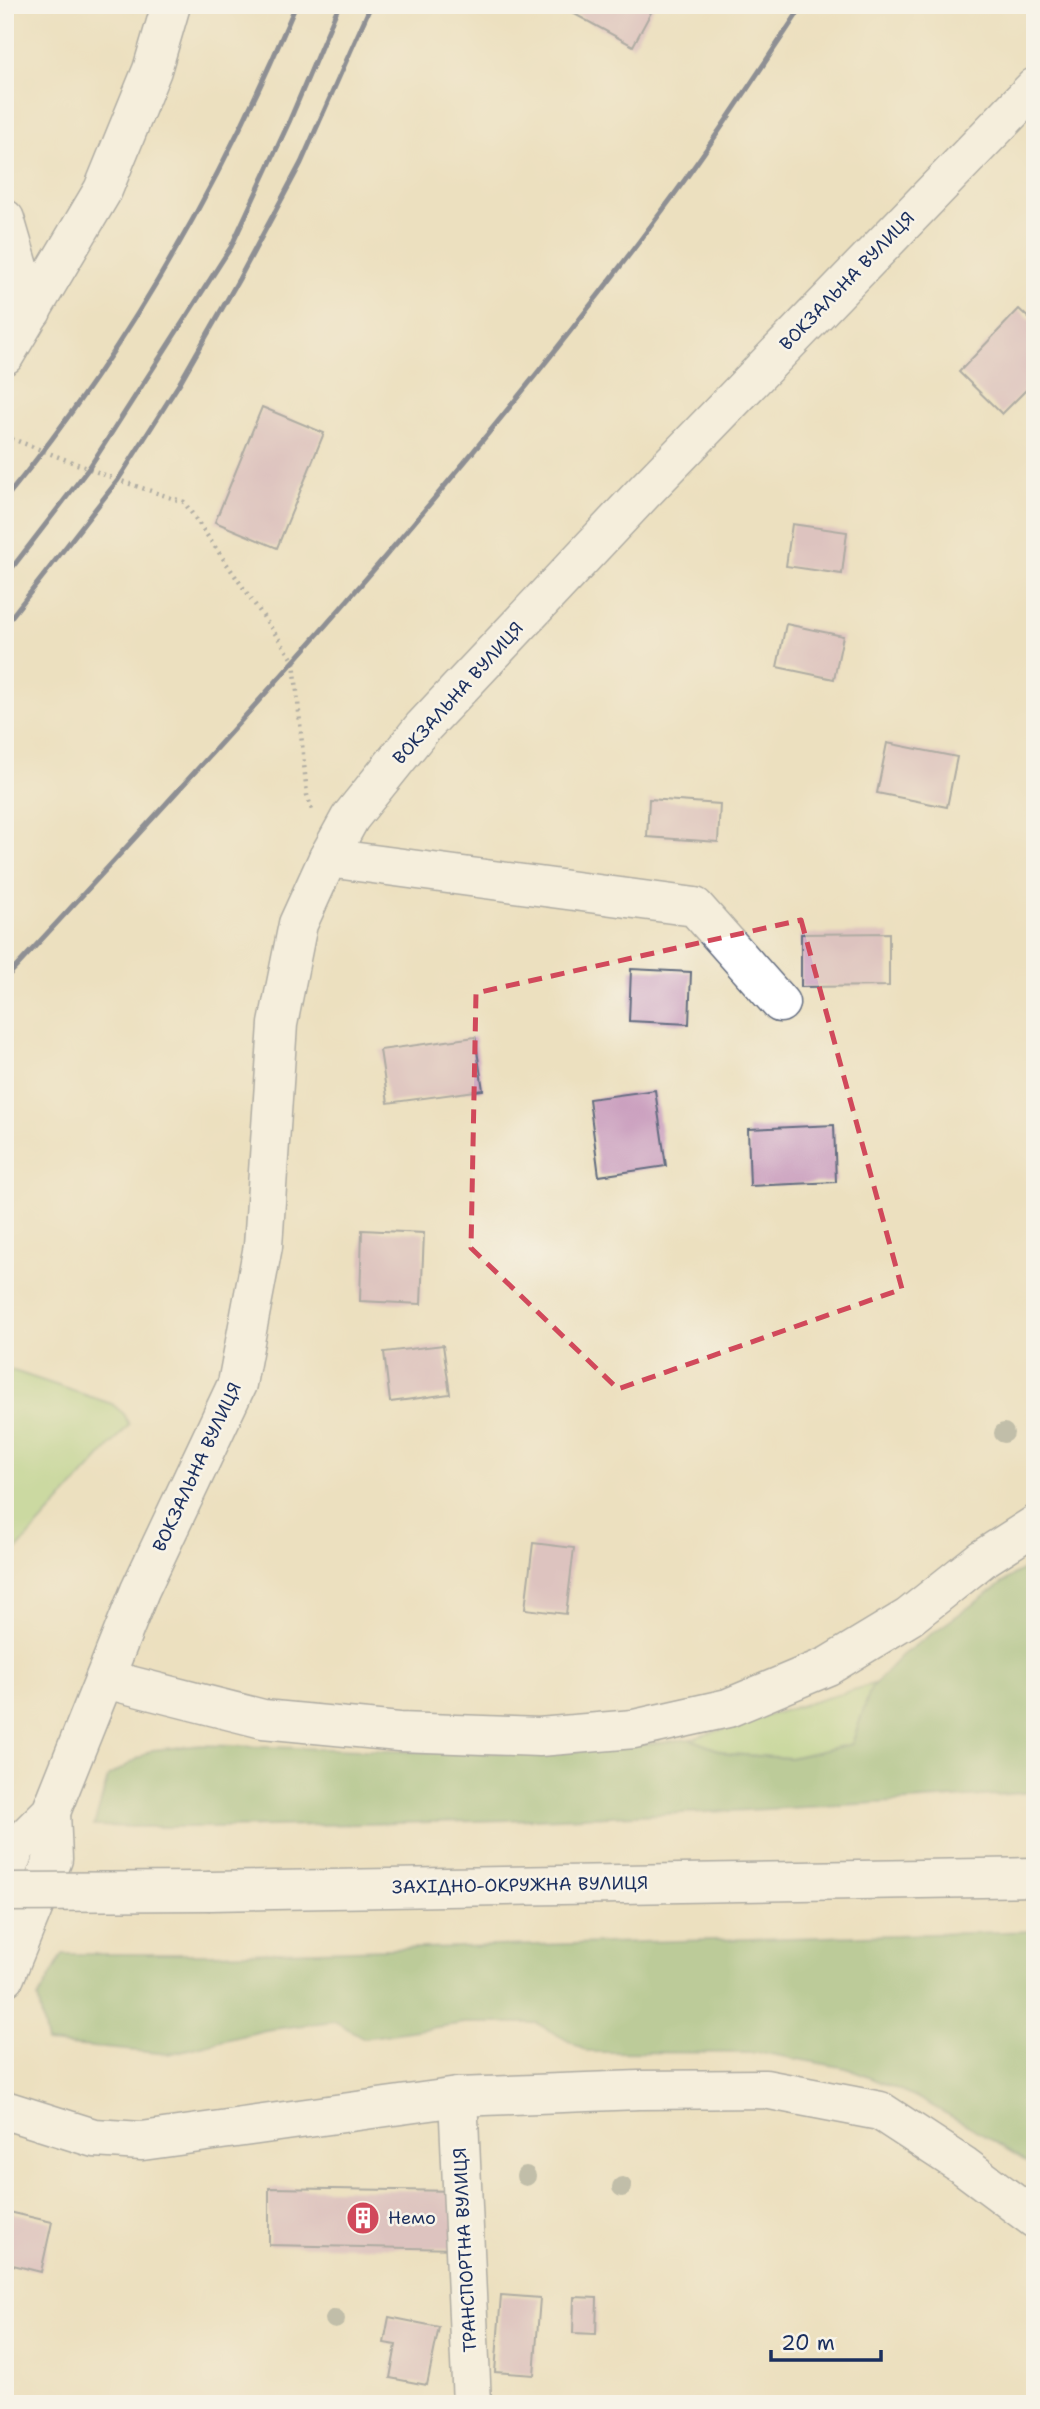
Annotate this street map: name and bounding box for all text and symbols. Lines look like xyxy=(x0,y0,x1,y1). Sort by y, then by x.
street label: ВОКЗАЛЬНА ВУЛИЦЯ xyxy=(774,206,920,356)
street label: ВОКЗАЛЬНА ВУЛИЦЯ xyxy=(387,616,529,770)
street label: ВОКЗАЛЬНА ВУЛИЦЯ xyxy=(147,1378,247,1556)
street label: ЗАХІДНО-ОКРУЖНА ВУЛИЦЯ xyxy=(392,1871,648,1899)
street label: ТРАНСПОРТНА ВУЛИЦЯ xyxy=(448,2147,482,2353)
building icon: Немо xyxy=(344,2199,382,2237)
place label: Немо xyxy=(388,2206,436,2230)
scale bar xyxy=(771,2318,881,2362)
text: 20 m xyxy=(781,2329,835,2357)

